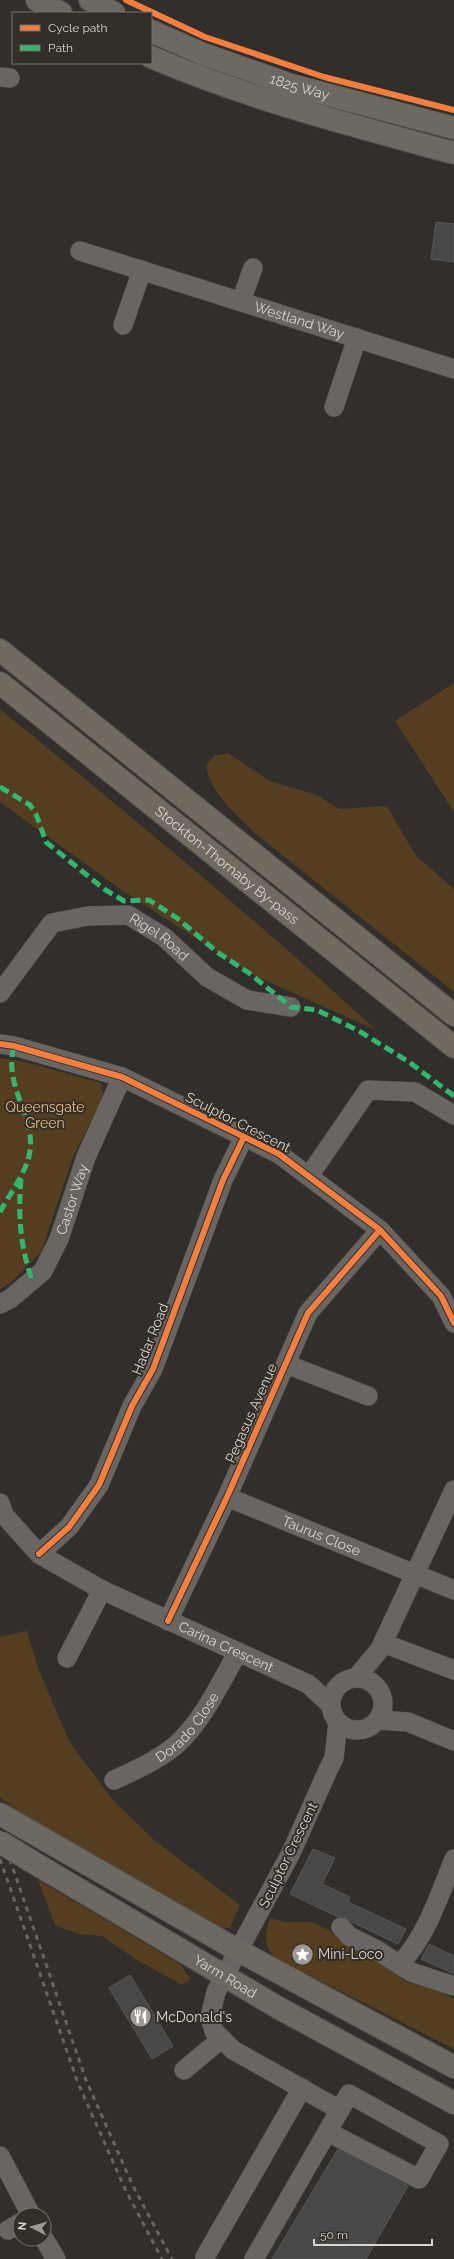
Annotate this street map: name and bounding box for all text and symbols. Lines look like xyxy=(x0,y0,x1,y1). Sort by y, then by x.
legend xyxy=(12,12,152,64)
text: Cycle path xyxy=(48,21,107,35)
text: Path xyxy=(48,41,73,55)
street label: 1825 Way xyxy=(268,70,332,103)
street label: Westland Way xyxy=(252,298,347,342)
street label: Stockton-Thornaby By-pass xyxy=(152,803,302,928)
street label: Rigel Road xyxy=(127,910,192,964)
street label: Sculptor Crescent xyxy=(183,1089,293,1156)
park label: Queensgate Green xyxy=(5,1099,85,1131)
street label: Castor Way xyxy=(53,1162,91,1237)
street label: Hadar Road xyxy=(128,1301,172,1377)
street label: Pegasus Avenue xyxy=(222,1361,280,1465)
street label: Taurus Close xyxy=(280,1512,363,1559)
street label: Carina Crescent xyxy=(176,1618,276,1675)
street label: Dorado Close xyxy=(152,1689,222,1765)
street label: Sculptor Crescent xyxy=(255,1799,321,1911)
place icon: Mini-Loco xyxy=(289,1941,315,1967)
place label: Mini-Loco xyxy=(318,1946,383,1962)
street label: Yarm Road xyxy=(191,1951,260,2001)
restaurant icon: McDonald's xyxy=(128,2004,154,2030)
place label: McDonald's xyxy=(156,2009,232,2025)
north arrow xyxy=(12,2207,52,2247)
text: N xyxy=(16,2221,29,2231)
scale bar xyxy=(314,2221,432,2247)
text: 50 m xyxy=(320,2228,348,2242)

